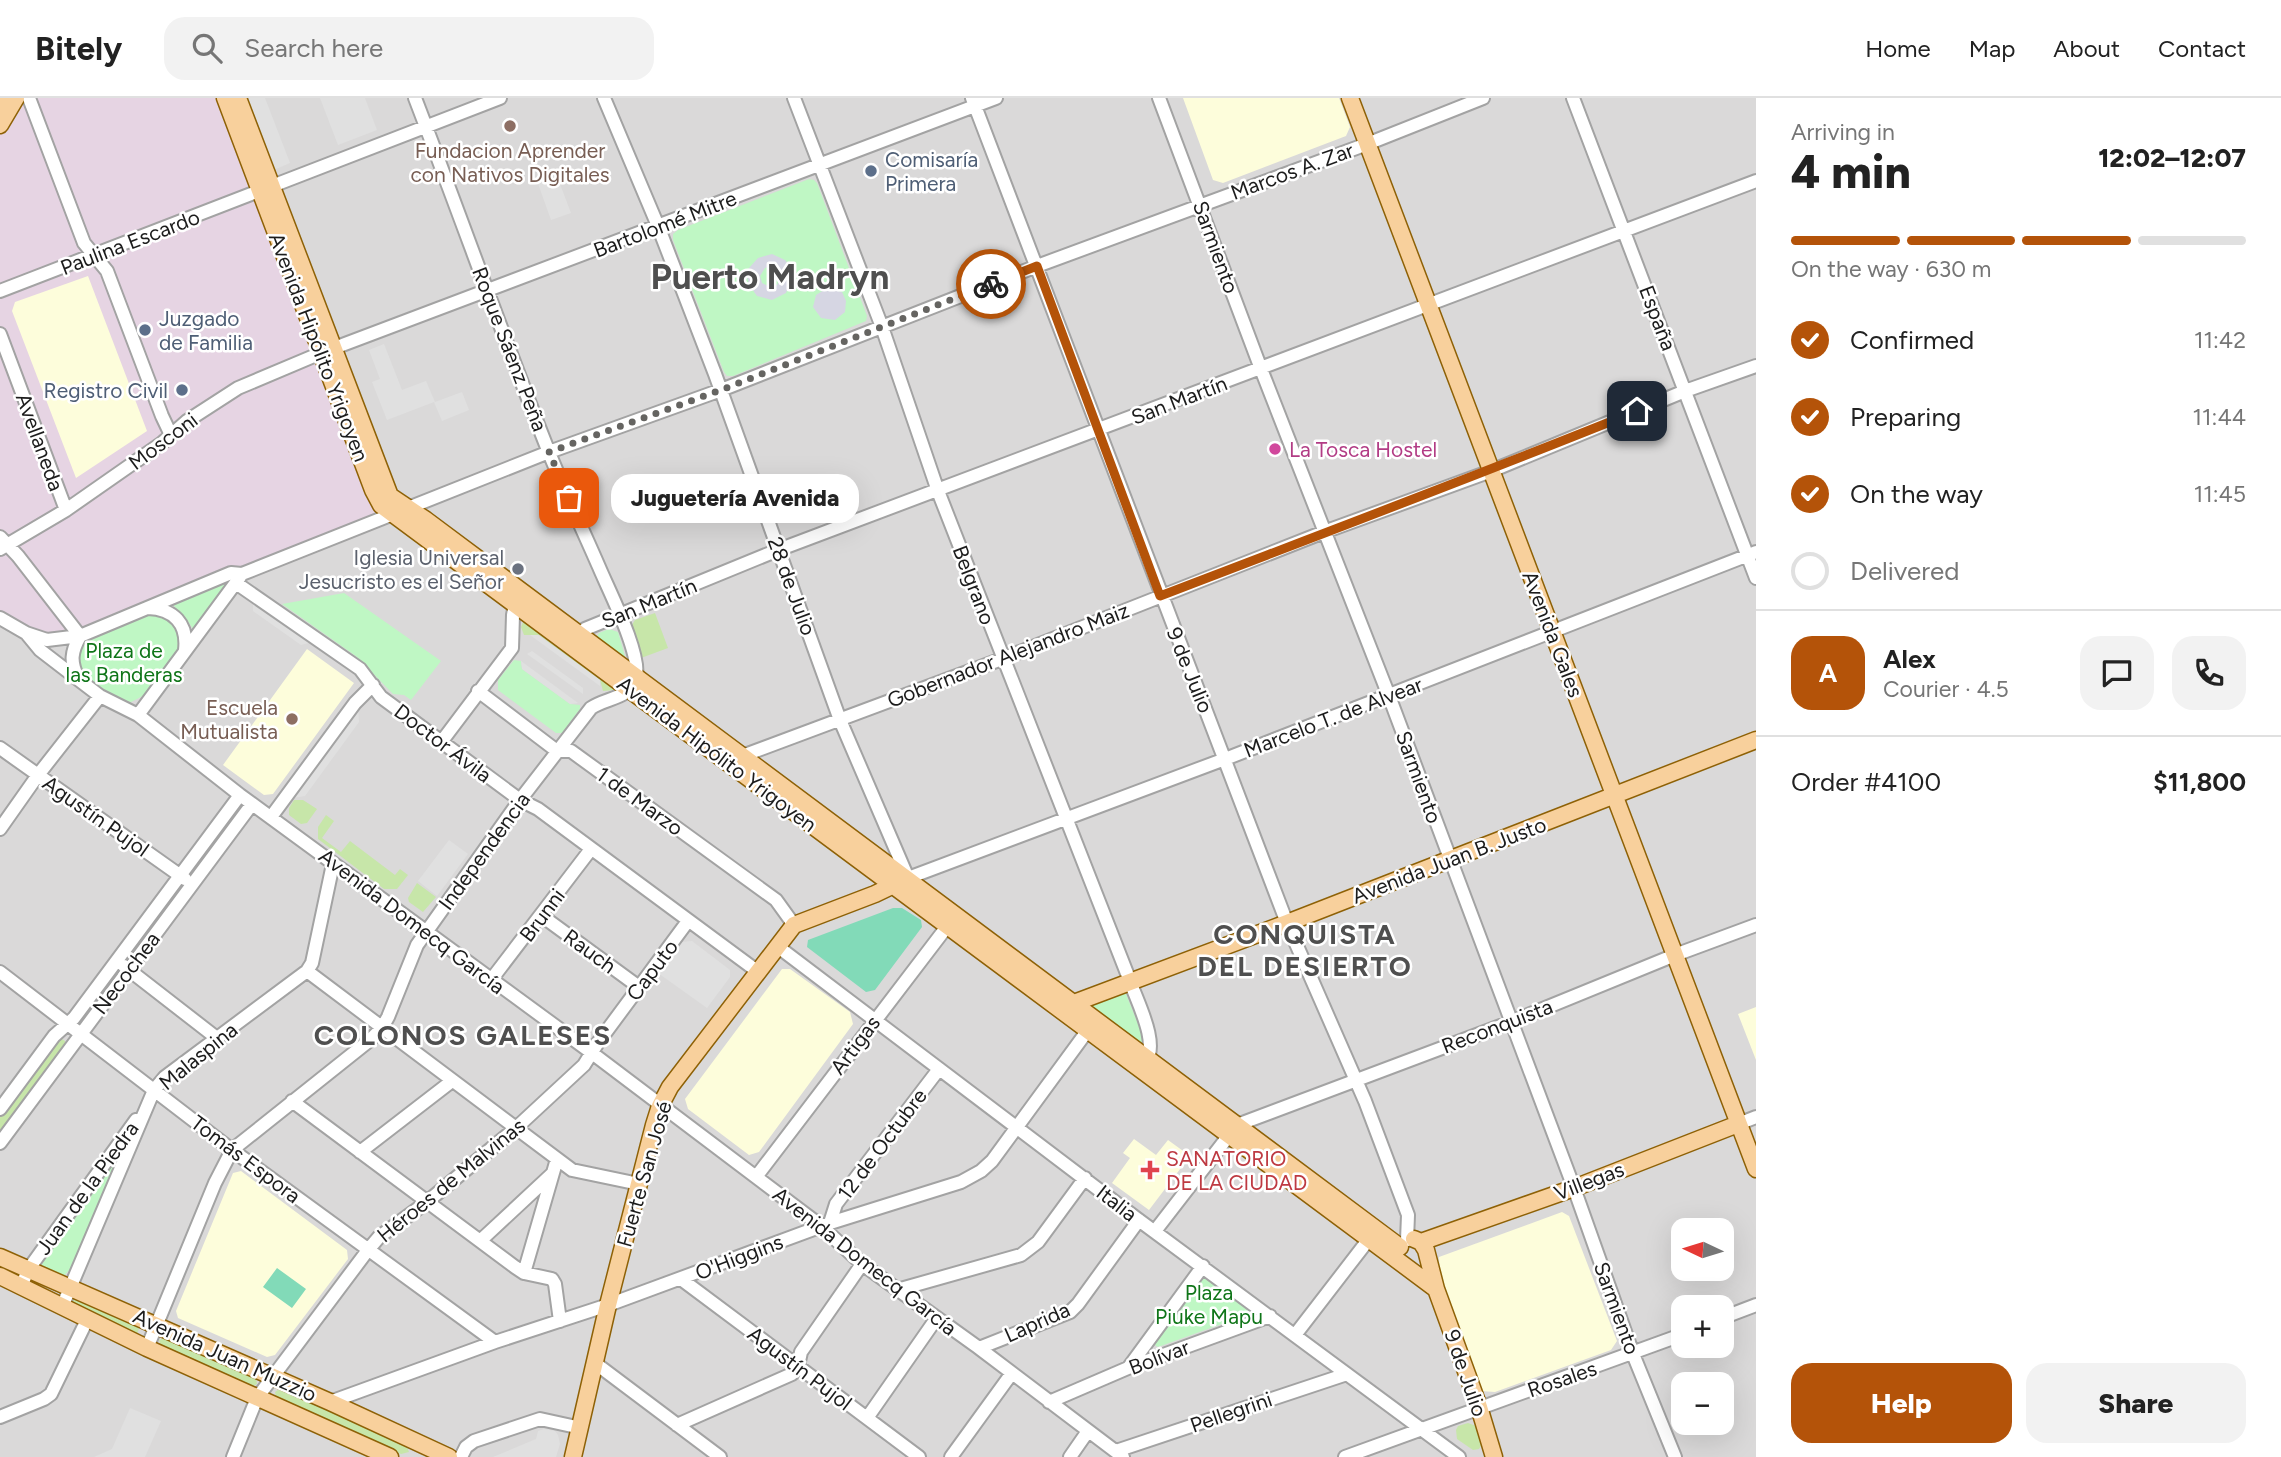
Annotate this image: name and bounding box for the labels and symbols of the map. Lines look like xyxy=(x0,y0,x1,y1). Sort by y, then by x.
marker: Fundacion Aprender con Nativos Digitales xyxy=(502,118,518,134)
street label: Marcos A. Zar xyxy=(1227,137,1357,205)
place label: Fundacion Aprender con Nativos Digitales xyxy=(410,138,610,187)
place label: Comisaría Primera xyxy=(885,147,978,196)
marker: Comisaría Primera xyxy=(863,163,879,179)
street label: Bartolomé Mitre xyxy=(590,185,740,263)
street label: Sarmiento xyxy=(1188,197,1244,297)
street label: Paulina Escardo xyxy=(57,204,203,280)
street label: Avenida Hipólito Yrigoyen xyxy=(264,229,374,465)
courier xyxy=(956,249,1026,319)
district label: Puerto Madryn xyxy=(651,256,889,298)
street label: Roque Sáenz Peña xyxy=(467,263,553,435)
street label: España xyxy=(1634,282,1682,354)
place label: Juzgado de Familia xyxy=(159,306,253,355)
marker: Juzgado de Familia xyxy=(137,322,153,338)
street label: San Martín xyxy=(1128,370,1230,430)
place label: Registro Civil xyxy=(44,378,168,403)
pin xyxy=(1607,381,1667,441)
marker: Registro Civil xyxy=(174,382,190,398)
street label: Avellaneda xyxy=(11,390,69,494)
street label: Mosconi xyxy=(124,407,202,475)
place label: La Tosca Hostel xyxy=(1289,437,1437,462)
marker: La Tosca Hostel xyxy=(1267,441,1283,457)
pin xyxy=(539,468,599,528)
callout: Juguetería Avenida xyxy=(611,474,860,522)
street label: 28 de Julio xyxy=(763,533,821,639)
street label: Belgrano xyxy=(947,542,1001,628)
place label: Iglesia Universal Jesucristo es el Señor xyxy=(299,545,504,594)
marker: Iglesia Universal Jesucristo es el Señor xyxy=(510,561,526,577)
street label: Avenida Gales xyxy=(1517,567,1589,701)
street label: San Martín xyxy=(598,573,700,633)
street label: Gobernador Alejandro Maiz xyxy=(884,597,1132,713)
street label: 9 de Julio xyxy=(1162,623,1218,717)
park label: Plaza de las Banderas xyxy=(66,638,182,687)
street label: Avenida Hipólito Yrigoyen xyxy=(612,671,822,837)
street label: Marcelo T. de Alvear xyxy=(1240,671,1426,763)
place label: Escuela Mutualista xyxy=(180,695,278,744)
street label: Doctor Ávila xyxy=(389,698,497,788)
marker: Escuela Mutualista xyxy=(284,711,300,727)
street label: Sarmiento xyxy=(1391,727,1447,827)
street label: 1 de Marzo xyxy=(592,761,688,841)
street label: Agustín Pujol xyxy=(38,770,154,862)
street label: Independencia xyxy=(433,787,535,915)
street label: Avenida Juan B. Justo xyxy=(1348,811,1550,909)
street label: Avenida Domecq García xyxy=(314,843,510,999)
street label: Brunni xyxy=(514,884,570,946)
district label: CONQUISTA DEL DESIERTO xyxy=(1197,917,1413,983)
street label: Rauch xyxy=(559,924,621,978)
street label: Necochea xyxy=(87,927,165,1019)
street label: Caputo xyxy=(621,935,683,1005)
street label: Reconquista xyxy=(1438,993,1556,1059)
street label: Artigas xyxy=(825,1011,885,1079)
street label: Malaspina xyxy=(154,1017,242,1095)
district label: COLONOS GALESES xyxy=(314,1018,612,1052)
street label: 12 de Octubre xyxy=(832,1083,932,1205)
street label: Fuerte San José xyxy=(611,1098,677,1250)
street label: Tomás Espora xyxy=(186,1110,306,1208)
street label: Héroes de Malvinas xyxy=(372,1113,530,1247)
street label: Juan de la Piedra xyxy=(30,1117,144,1259)
place label: SANATORIO DE LA CIUDAD xyxy=(1166,1146,1307,1195)
street label: Villegas xyxy=(1550,1156,1628,1206)
marker: SANATORIO DE LA CIUDAD xyxy=(1140,1160,1160,1180)
street label: Italia xyxy=(1092,1179,1142,1227)
street label: Avenida Domecq García xyxy=(768,1181,962,1341)
north arrow xyxy=(1671,1218,1734,1281)
street label: O'Higgins xyxy=(691,1229,787,1285)
street label: Sarmiento xyxy=(1589,1258,1645,1358)
park label: Plaza Piuke Mapu xyxy=(1155,1280,1263,1329)
street label: Laprida xyxy=(1000,1297,1074,1347)
street label: Avenida Juan Muzzio xyxy=(129,1303,321,1407)
street label: Agustín Pujol xyxy=(743,1321,857,1415)
street label: 9 de Julio xyxy=(1439,1326,1493,1420)
street label: Bolívar xyxy=(1125,1334,1193,1380)
street label: Rosales xyxy=(1524,1356,1600,1402)
street label: Pellegrini xyxy=(1187,1386,1275,1438)

